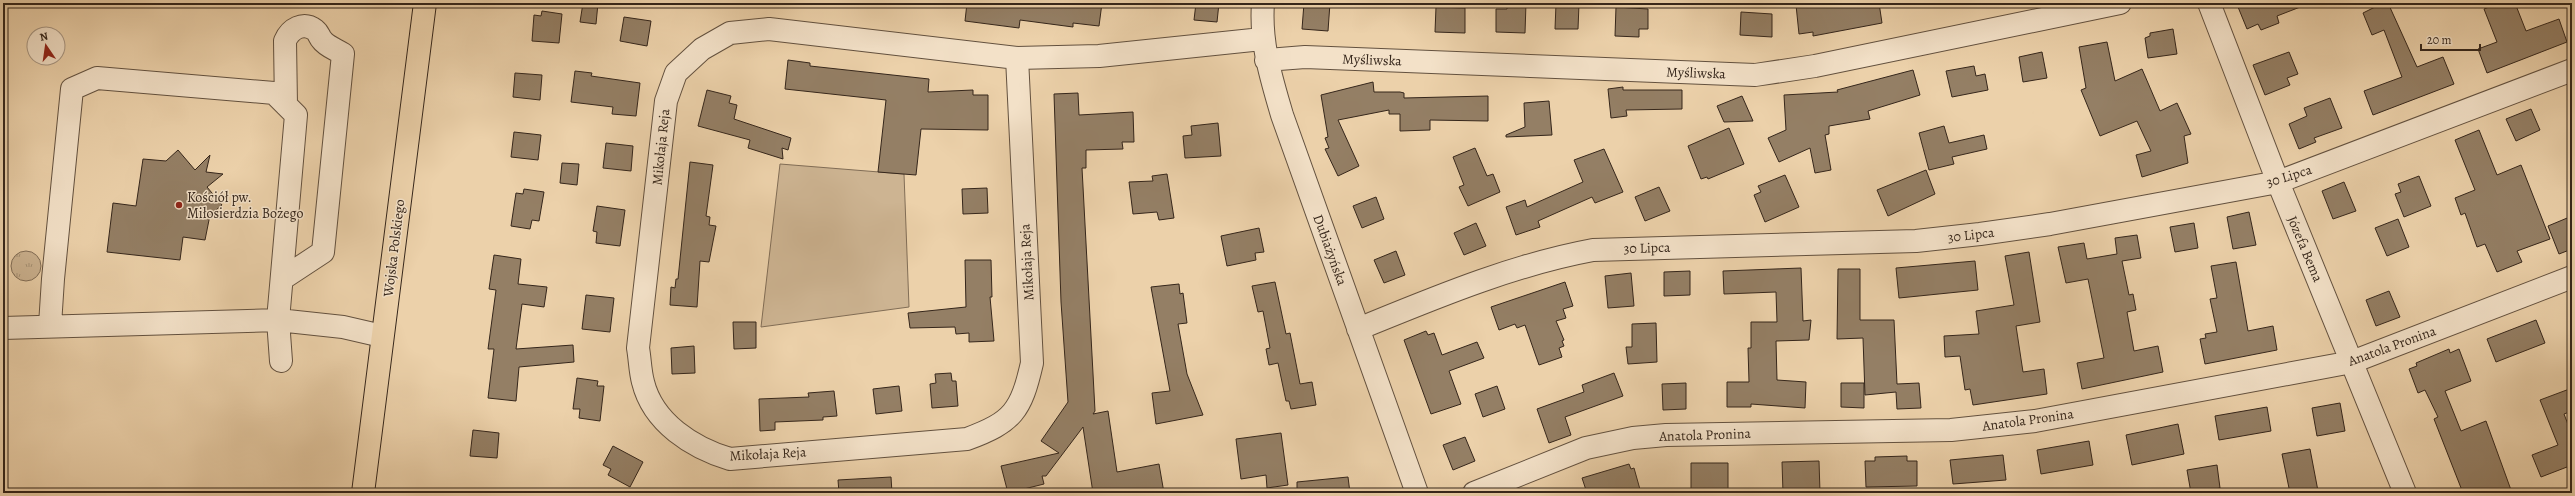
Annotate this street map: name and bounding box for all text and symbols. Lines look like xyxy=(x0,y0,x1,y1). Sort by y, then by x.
north arrow xyxy=(26,26,66,66)
scale bar xyxy=(2421,26,2480,52)
text: N xyxy=(38,29,49,45)
text: 20 m xyxy=(2427,32,2451,48)
street label: Myśliwska xyxy=(1342,49,1403,71)
street label: Myśliwska xyxy=(1666,62,1727,84)
street label: Mikołaja Reja xyxy=(648,107,675,186)
street label: 30 Lipca xyxy=(2264,160,2315,192)
place label: Kościół pw. Miłosierdzia Bożego xyxy=(187,188,303,223)
street label: Wojska Polskiego xyxy=(378,198,409,299)
marker: Kościół pw. Miłosierdzia Bożego xyxy=(174,200,184,210)
street label: Dubiażyńska xyxy=(1308,212,1352,289)
street label: Józefa Bema xyxy=(2283,213,2328,285)
street label: Mikołaja Reja xyxy=(1015,223,1038,301)
street label: 30 Lipca xyxy=(1947,223,1996,247)
street label: 30 Lipca xyxy=(1623,238,1671,258)
street label: Anatola Pronina xyxy=(2345,321,2439,371)
street label: Anatola Pronina xyxy=(1980,404,2075,436)
street label: Anatola Pronina xyxy=(1658,424,1752,446)
street label: Mikołaja Reja xyxy=(729,442,807,465)

